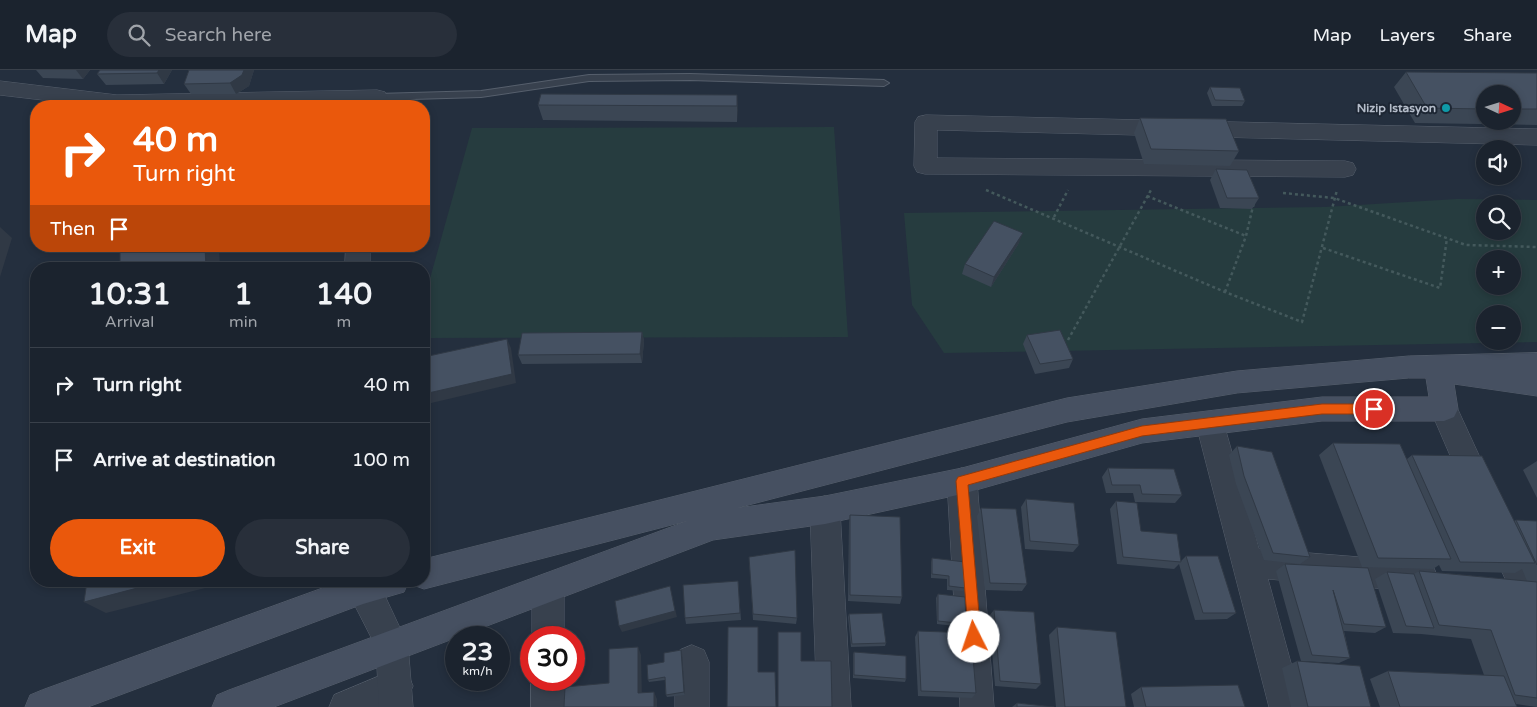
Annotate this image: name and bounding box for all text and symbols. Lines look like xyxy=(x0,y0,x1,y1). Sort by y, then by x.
search box xyxy=(107,12,457,57)
text: Map xyxy=(25,20,77,49)
icon: search xyxy=(125,21,153,49)
text: Search here xyxy=(165,24,272,46)
text: Map xyxy=(1313,24,1352,46)
text: Layers xyxy=(1380,24,1435,46)
text: Share xyxy=(1463,24,1512,46)
north arrow xyxy=(1476,85,1521,130)
map controls xyxy=(1476,85,1521,350)
place label: Nizip Istasyon xyxy=(1357,101,1436,116)
marker: Nizip Istasyon xyxy=(1440,102,1452,114)
text: 40 m xyxy=(133,119,218,161)
icon: right xyxy=(50,120,115,185)
button: sound xyxy=(1476,140,1521,185)
text: Turn right xyxy=(133,161,235,187)
button: search xyxy=(1476,195,1521,240)
icon: arrive xyxy=(105,215,133,243)
text: Then xyxy=(50,218,95,240)
button: + xyxy=(1476,250,1521,295)
text: 10:31 xyxy=(88,276,171,313)
text: 1 xyxy=(234,276,253,313)
text: 140 xyxy=(316,276,372,313)
button: − xyxy=(1476,305,1521,350)
text: Arrival xyxy=(105,312,154,332)
text: min xyxy=(229,312,258,332)
text: m xyxy=(336,312,351,332)
icon: right xyxy=(50,371,78,399)
text: Turn right xyxy=(93,374,181,396)
text: 40 m xyxy=(364,374,410,396)
pin xyxy=(1353,388,1395,430)
icon: arrive xyxy=(1360,395,1388,423)
icon: arrive xyxy=(50,446,78,474)
text: Arrive at destination xyxy=(93,449,276,471)
text: 100 m xyxy=(352,449,410,471)
button: Exit xyxy=(50,519,225,577)
button: Share xyxy=(235,519,410,577)
position arrow xyxy=(947,610,999,662)
speed limit sign: 30 xyxy=(520,626,585,691)
text: 23 xyxy=(462,637,493,667)
text: km/h xyxy=(462,664,493,678)

